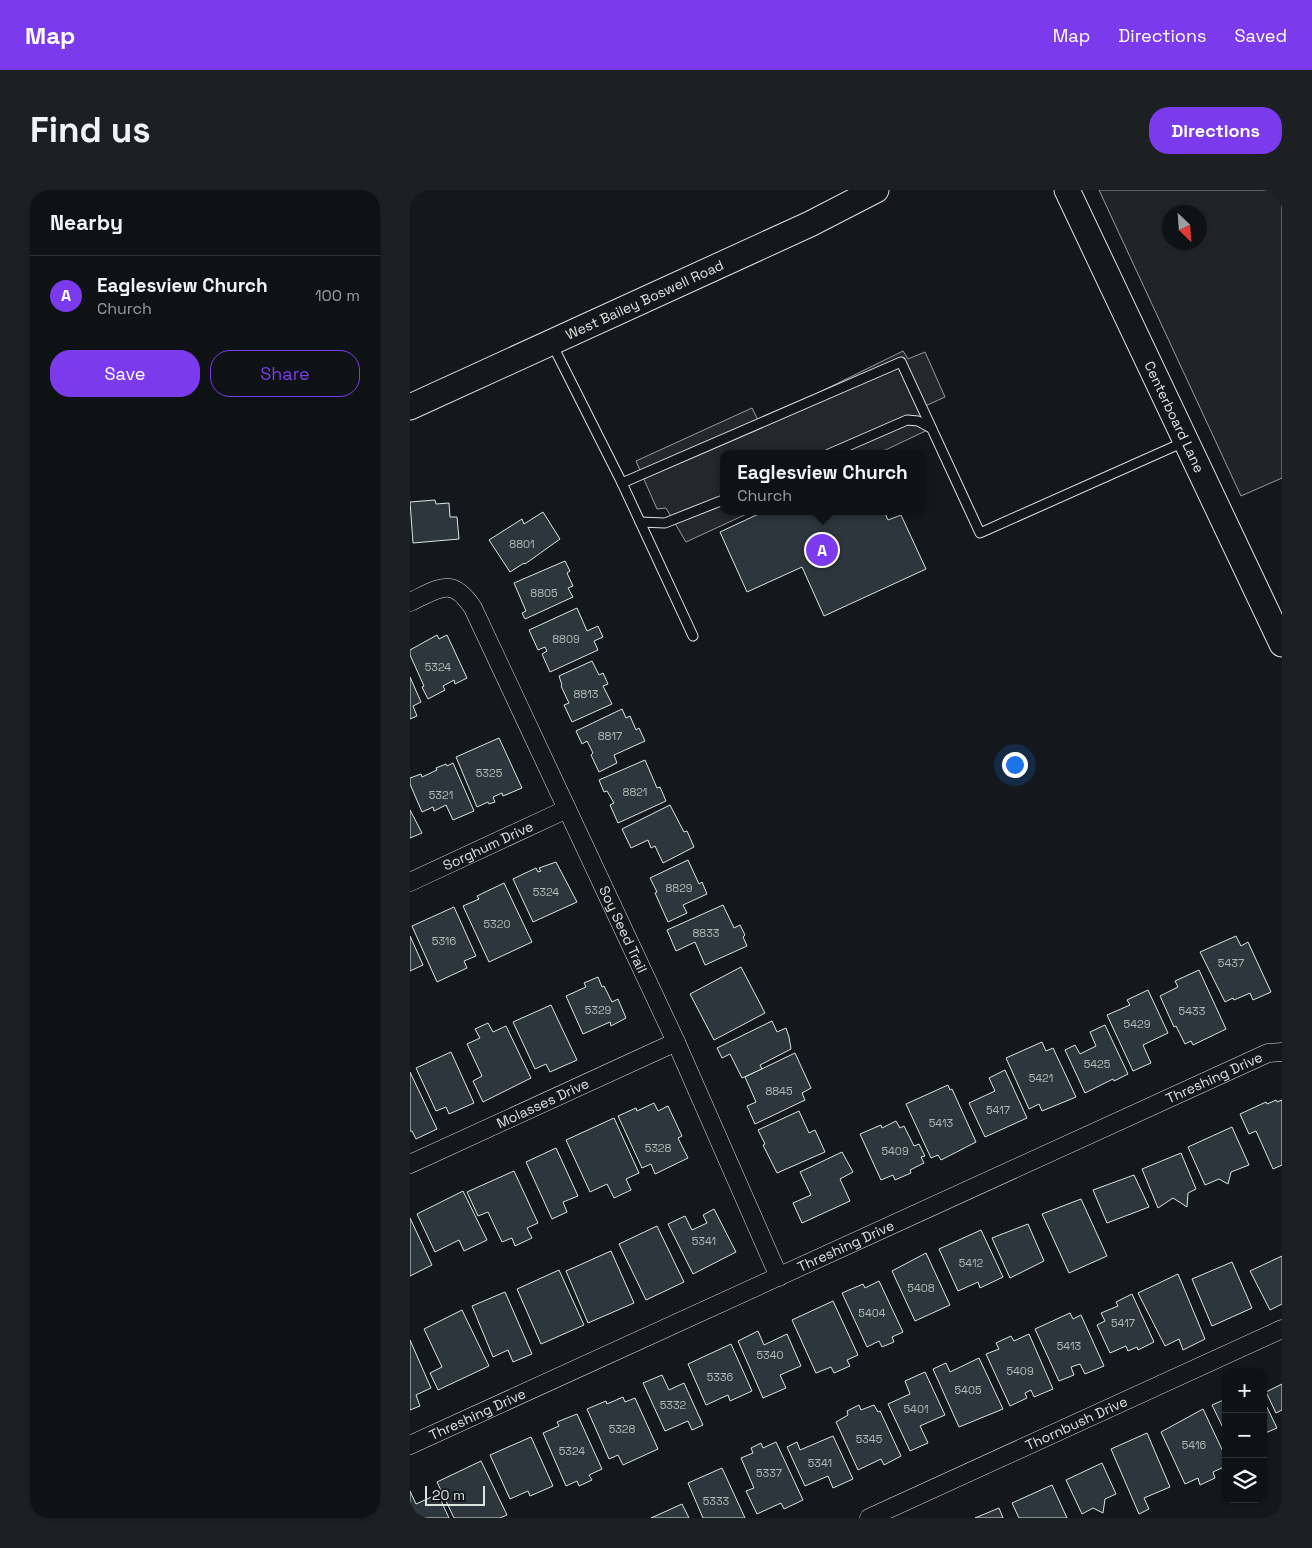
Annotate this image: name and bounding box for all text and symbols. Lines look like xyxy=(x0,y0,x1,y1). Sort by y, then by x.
text: Map xyxy=(25,20,75,51)
text: Map xyxy=(1053,24,1090,47)
text: Directions xyxy=(1118,24,1207,47)
text: Saved xyxy=(1235,24,1287,47)
button: Directions xyxy=(1149,107,1282,154)
text: Find us xyxy=(30,108,151,152)
north arrow xyxy=(1162,205,1207,250)
text: Nearby xyxy=(50,209,123,236)
street label: West Bailey Boswell Road xyxy=(563,256,726,344)
text: Eaglesview Church xyxy=(97,273,268,298)
text: A xyxy=(61,285,71,306)
text: 100 m xyxy=(315,285,360,306)
text: Church xyxy=(97,298,152,319)
button: Save xyxy=(50,350,200,397)
button: Share xyxy=(210,350,360,397)
street label: Centerboard Lane xyxy=(1140,358,1209,476)
popup xyxy=(720,450,925,515)
text: Eaglesview Church xyxy=(737,460,908,485)
text: Church xyxy=(737,485,792,506)
pin: A xyxy=(806,531,838,569)
house number: 8801 xyxy=(509,537,535,551)
house number: 8805 xyxy=(530,586,558,600)
house number: 8809 xyxy=(552,632,580,646)
house number: 5324 xyxy=(425,660,451,674)
house number: 8813 xyxy=(574,687,599,701)
house number: 8817 xyxy=(598,729,622,743)
your location xyxy=(1002,752,1028,778)
house number: 5325 xyxy=(476,766,503,780)
house number: 8821 xyxy=(623,785,647,799)
house number: 5321 xyxy=(429,788,453,802)
street label: Sorghum Drive xyxy=(440,817,536,874)
house number: 8829 xyxy=(665,881,693,895)
street label: Soy Seed Trail xyxy=(595,883,651,976)
house number: 5324 xyxy=(533,885,559,899)
house number: 5320 xyxy=(484,917,510,931)
house number: 8833 xyxy=(693,926,720,940)
house number: 5316 xyxy=(432,934,456,948)
house number: 5437 xyxy=(1218,956,1244,970)
house number: 5329 xyxy=(585,1003,612,1017)
house number: 5433 xyxy=(1179,1004,1206,1018)
house number: 5429 xyxy=(1124,1017,1151,1031)
street label: Threshing Drive xyxy=(1163,1048,1265,1108)
house number: 5425 xyxy=(1084,1057,1111,1071)
house number: 5421 xyxy=(1029,1071,1053,1085)
street label: Molasses Drive xyxy=(494,1074,592,1132)
house number: 8845 xyxy=(765,1084,793,1098)
house number: 5417 xyxy=(986,1103,1010,1117)
house number: 5413 xyxy=(929,1116,954,1130)
house number: 5328 xyxy=(645,1141,671,1155)
house number: 5409 xyxy=(881,1144,909,1158)
street label: Threshing Drive xyxy=(794,1216,897,1276)
house number: 5341 xyxy=(692,1234,716,1248)
house number: 5412 xyxy=(959,1256,984,1270)
house number: 5408 xyxy=(907,1281,935,1295)
house number: 5404 xyxy=(858,1306,886,1320)
house number: 5417 xyxy=(1111,1316,1135,1330)
house number: 5413 xyxy=(1057,1339,1082,1353)
house number: 5340 xyxy=(756,1348,784,1362)
house number: 5409 xyxy=(1006,1364,1034,1378)
map controls xyxy=(1222,1368,1267,1503)
button: + xyxy=(1222,1368,1267,1413)
house number: 5336 xyxy=(707,1370,734,1384)
house number: 5405 xyxy=(954,1383,982,1397)
street label: Threshing Drive xyxy=(426,1384,529,1444)
street label: Thornbush Drive xyxy=(1023,1392,1130,1454)
house number: 5332 xyxy=(660,1398,687,1412)
house number: 5401 xyxy=(903,1402,929,1416)
button: − xyxy=(1222,1413,1267,1458)
house number: 5328 xyxy=(609,1422,635,1436)
house number: 5345 xyxy=(856,1432,883,1446)
house number: 5416 xyxy=(1182,1438,1207,1452)
house number: 5324 xyxy=(559,1444,585,1458)
house number: 5341 xyxy=(808,1456,832,1470)
button: layers xyxy=(1222,1458,1267,1503)
house number: 5337 xyxy=(756,1466,782,1480)
scale bar xyxy=(425,1483,485,1506)
text: 20 m xyxy=(432,1486,465,1504)
house number: 5333 xyxy=(703,1494,730,1508)

